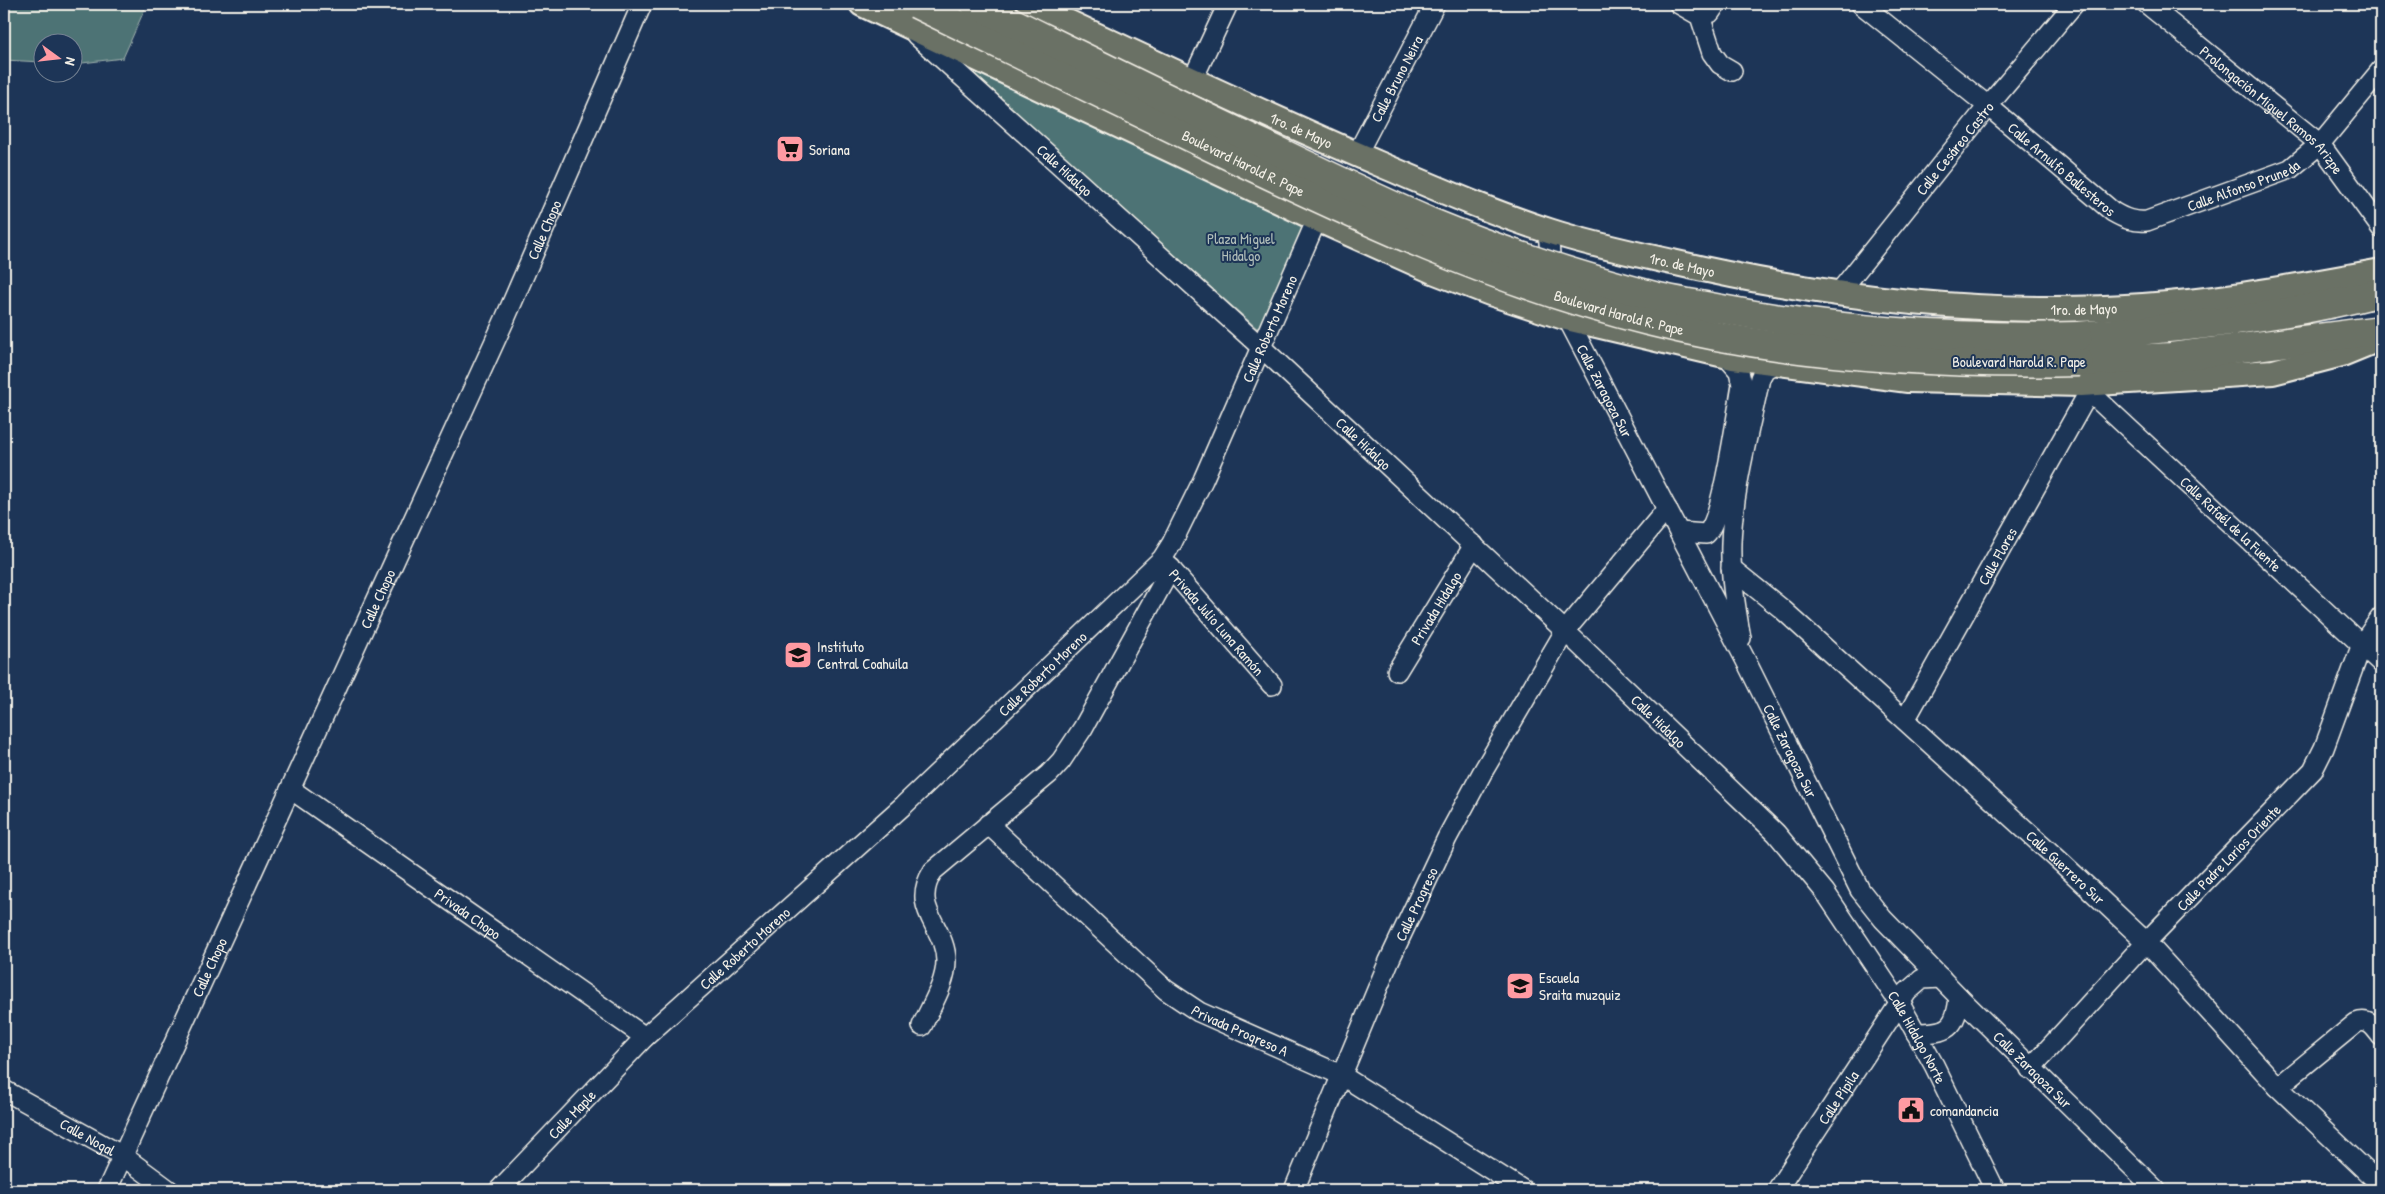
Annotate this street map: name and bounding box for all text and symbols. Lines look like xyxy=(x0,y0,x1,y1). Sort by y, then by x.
north arrow xyxy=(32,32,82,82)
street label: Calle Bruno Neira xyxy=(1365,32,1427,125)
street label: Prolongación Miguel Ramos Arizpe xyxy=(2196,41,2349,178)
text: N xyxy=(61,55,81,68)
street label: Calle Cesáreo Castro xyxy=(1911,97,1998,199)
street label: 1ro. de Mayo xyxy=(1267,107,1336,153)
street label: Calle Arnulfo Ballesteros xyxy=(2004,117,2121,221)
street label: Boulevard Harold R. Pape xyxy=(1179,124,1309,201)
supermarket icon: Soriana xyxy=(775,134,805,164)
place label: Soriana xyxy=(809,139,850,160)
street label: Calle Hidalgo xyxy=(1032,139,1098,201)
street label: Calle Alfonso Pruneda xyxy=(2184,155,2304,216)
street label: Calle Chopo xyxy=(522,197,566,263)
park label: Plaza Miguel Hidalgo xyxy=(1207,228,1275,266)
street label: 1ro. de Mayo xyxy=(1648,247,1717,282)
street label: Calle Roberto Moreno xyxy=(1236,272,1302,386)
street label: Boulevard Harold R. Pape xyxy=(1552,284,1686,340)
street label: 1ro. de Mayo xyxy=(2050,297,2117,320)
street label: Calle Zaragoza Sur xyxy=(1572,340,1638,441)
street label: Boulevard Harold R. Pape xyxy=(1952,351,2086,372)
street label: Calle Hidalgo xyxy=(1332,412,1396,474)
street label: Calle Rafaél de la Fuente xyxy=(2176,471,2286,576)
street label: Calle Flores xyxy=(1972,523,2022,589)
street label: Privada Julio Luna Ramón xyxy=(1164,564,1269,680)
street label: Calle Chopo xyxy=(354,566,400,632)
street label: Privada Hidalgo xyxy=(1405,567,1466,648)
street label: Calle Roberto Moreno xyxy=(993,626,1091,721)
place label: Instituto Central Coahuila xyxy=(817,636,908,674)
school or university icon: Instituto Central Coahuila xyxy=(783,640,813,670)
street label: Calle Hidalgo xyxy=(1627,689,1691,752)
street label: Calle Zaragoza Sur xyxy=(1758,700,1823,801)
street label: Calle Padre Larios Oriente xyxy=(2171,799,2285,915)
street label: Calle Guerrero Sur xyxy=(2022,825,2110,909)
street label: Calle Progreso xyxy=(1389,864,1442,944)
street label: Privada Chopo xyxy=(431,883,506,944)
street label: Calle Roberto Moreno xyxy=(695,902,794,994)
street label: Calle Chopo xyxy=(186,934,231,1000)
place label: Escuela Sraita muzquiz xyxy=(1539,967,1621,1005)
school or university icon: Escuela Sraita muzquiz xyxy=(1505,971,1535,1001)
street label: Calle Hidalgo Norte xyxy=(1883,986,1952,1087)
street label: Privada Progreso A xyxy=(1187,999,1292,1061)
street label: Calle Zaragoza Sur xyxy=(1989,1026,2077,1113)
street label: Calle Pípila xyxy=(1813,1066,1863,1128)
street label: Calle Maple xyxy=(543,1085,600,1143)
public building icon: comandancia xyxy=(1896,1095,1926,1125)
place label: comandancia xyxy=(1930,1100,1998,1121)
street label: Calle Nogal xyxy=(56,1113,120,1160)

